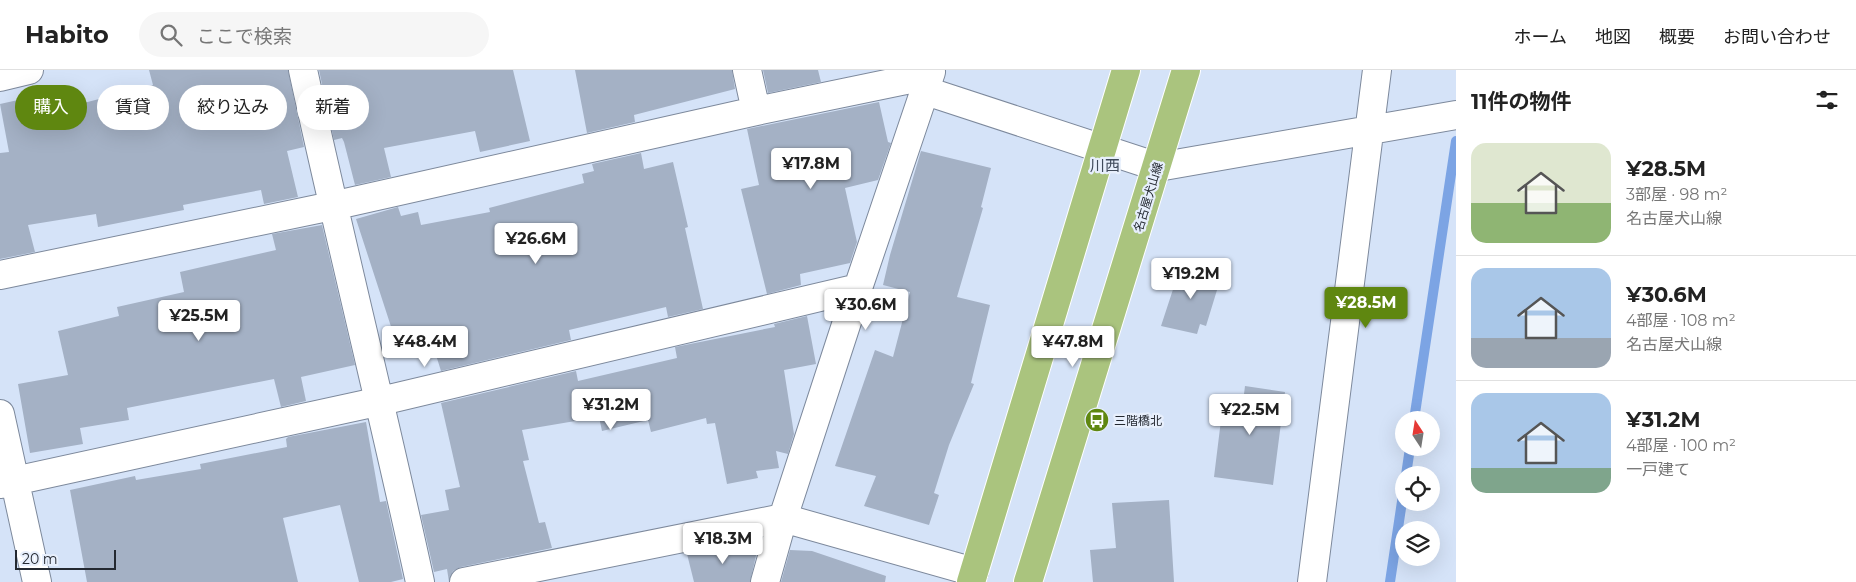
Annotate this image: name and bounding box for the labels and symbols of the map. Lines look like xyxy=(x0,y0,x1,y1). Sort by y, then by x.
pin: ¥17.8M xyxy=(770,148,852,190)
district label: 川西 xyxy=(1090,156,1120,175)
street label: 名古屋犬山線 xyxy=(1130,160,1166,234)
pin: ¥26.6M xyxy=(495,222,577,265)
pin: ¥19.2M xyxy=(1150,258,1232,300)
pin: ¥28.5M xyxy=(1325,286,1407,329)
pin: ¥30.6M xyxy=(825,288,907,331)
pin: ¥25.5M xyxy=(158,300,240,342)
pin: ¥48.4M xyxy=(384,326,466,368)
pin: ¥47.8M xyxy=(1032,326,1114,368)
pin: ¥31.2M xyxy=(570,388,652,431)
pin: ¥22.5M xyxy=(1209,394,1291,436)
bus stop icon: 三階橋北 xyxy=(1084,407,1110,433)
north arrow xyxy=(1395,411,1440,456)
place label: 三階橋北 xyxy=(1114,413,1162,428)
pin: ¥18.3M xyxy=(682,522,764,565)
scale bar xyxy=(15,547,116,570)

